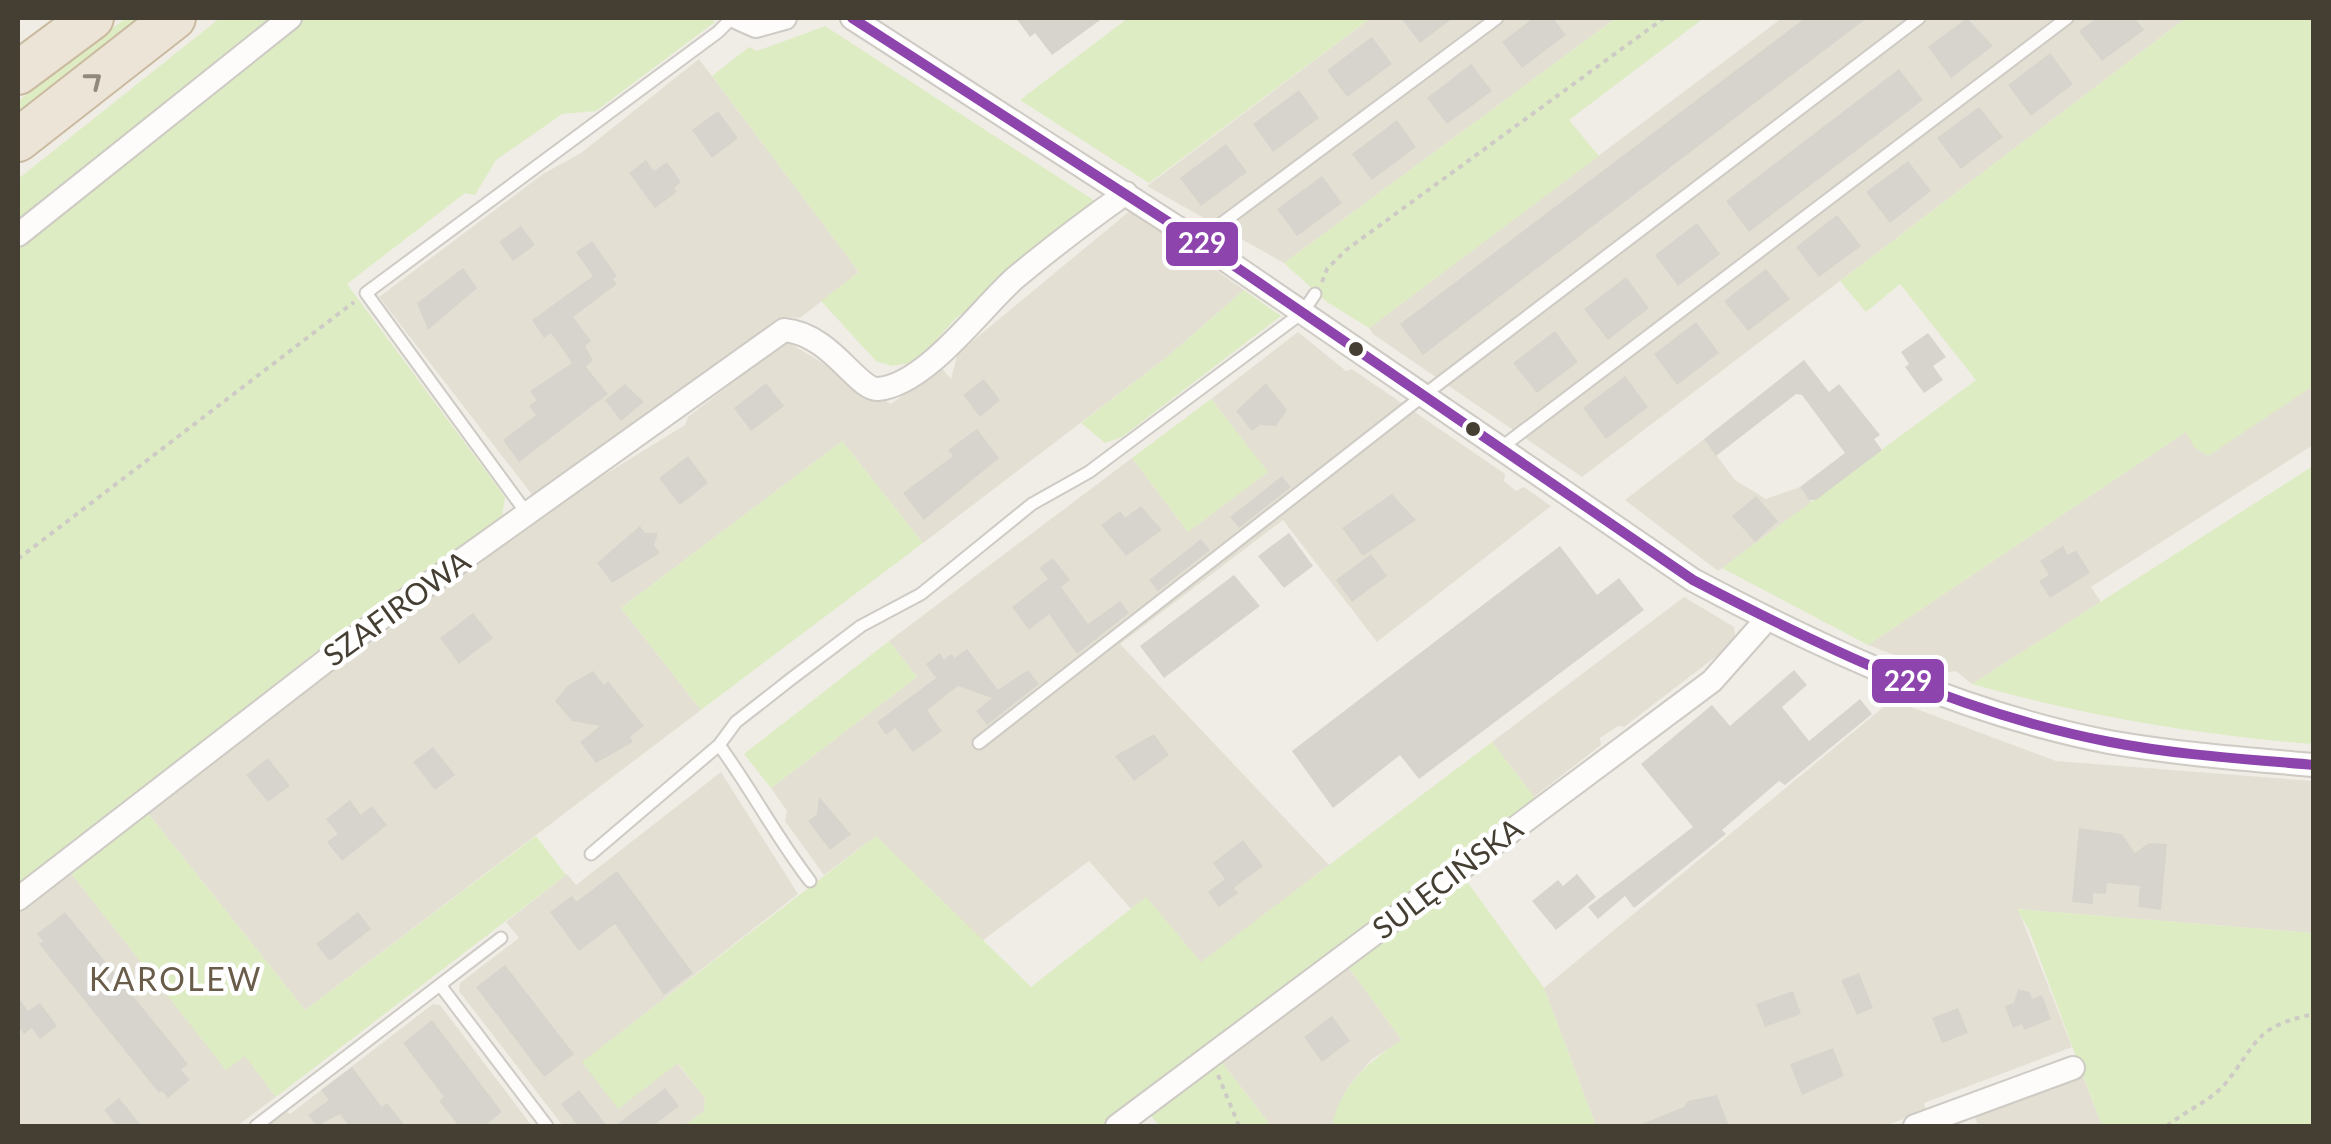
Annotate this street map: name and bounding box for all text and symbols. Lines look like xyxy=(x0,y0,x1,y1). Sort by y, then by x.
one-way arrow xyxy=(83,74,101,92)
line badge: 229 xyxy=(1164,220,1240,268)
text: 229 xyxy=(1178,225,1226,259)
unlabelled marker xyxy=(1346,339,1366,359)
unlabelled marker xyxy=(1463,419,1483,439)
street label: SZAFIROWA xyxy=(316,542,477,673)
line badge: 229 xyxy=(1870,657,1946,705)
text: 229 xyxy=(1884,663,1932,697)
street label: SULĘCIŃSKA xyxy=(1365,809,1529,945)
district label: KAROLEW xyxy=(89,959,263,998)

